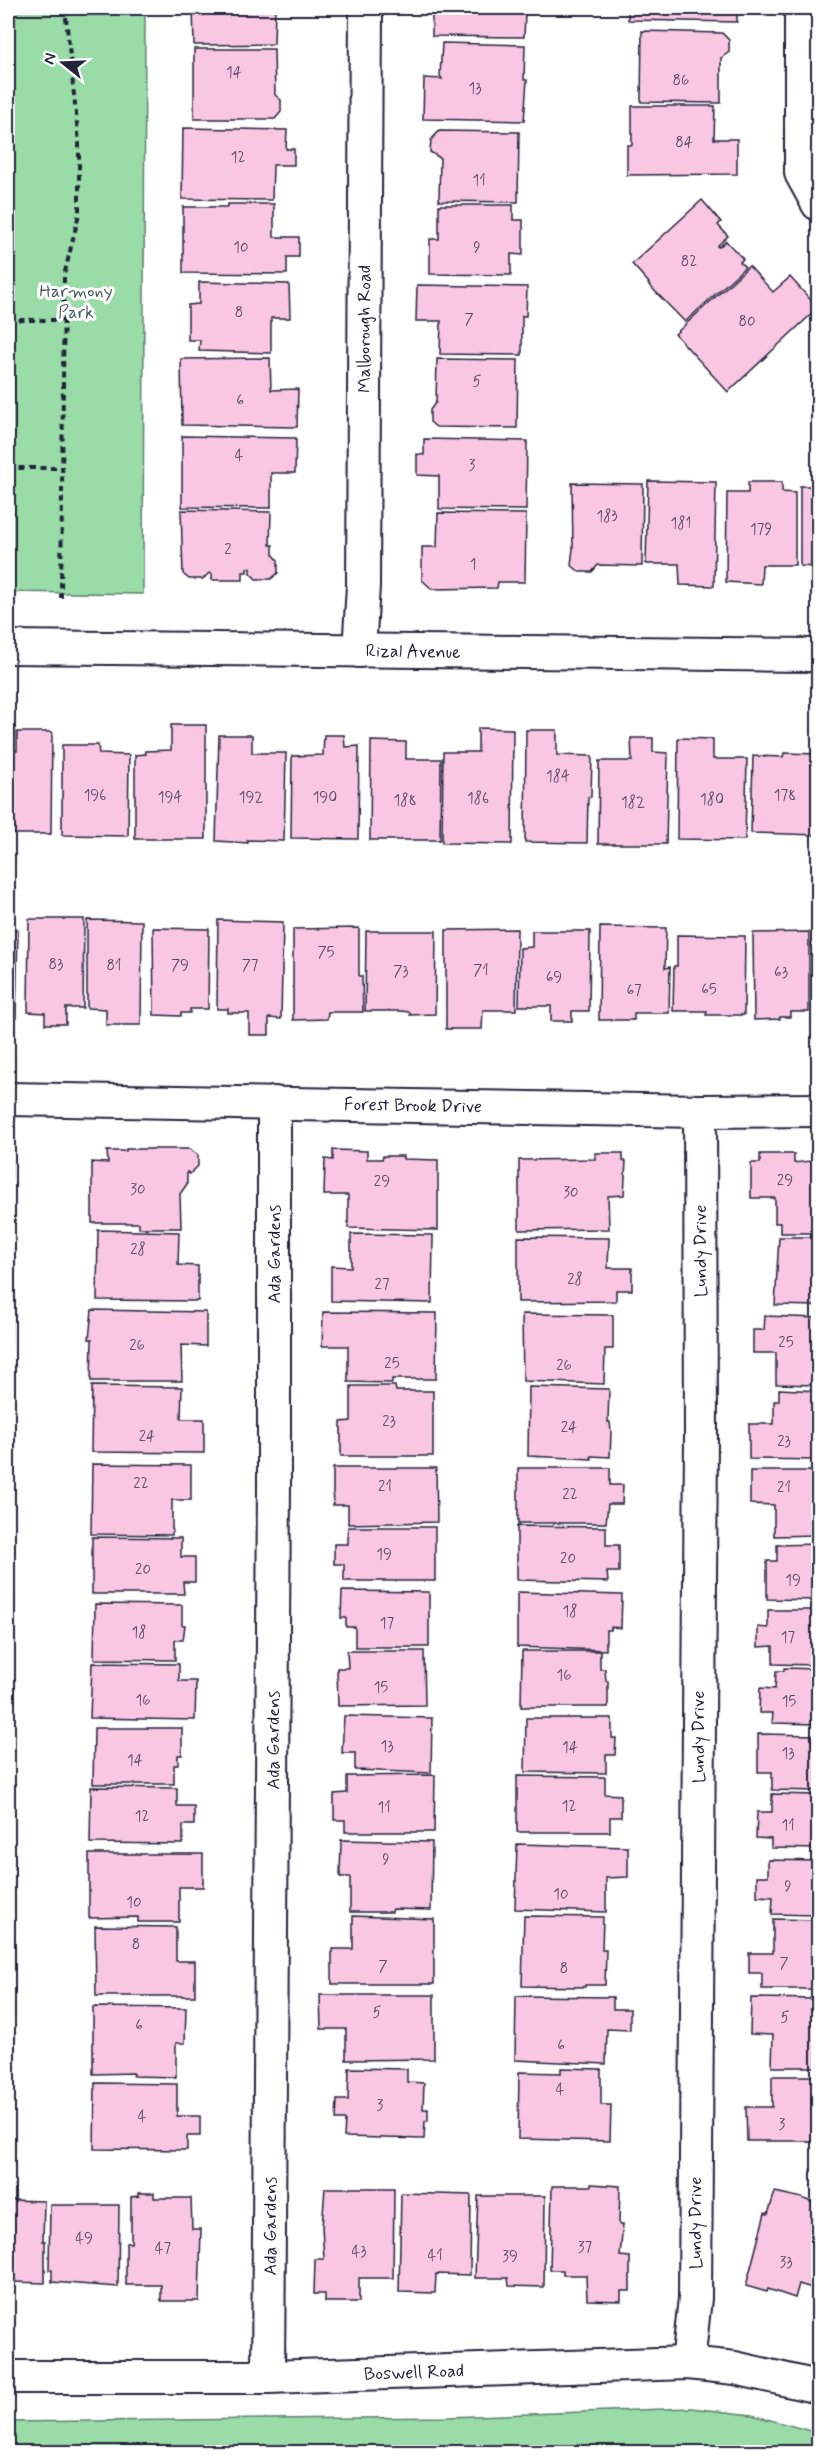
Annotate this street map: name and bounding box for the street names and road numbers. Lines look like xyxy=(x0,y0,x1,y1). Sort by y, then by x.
street label: Malborough Road xyxy=(353,265,377,393)
street label: Rizal Avenue xyxy=(365,639,461,665)
street label: Forest Brook Drive xyxy=(344,1093,482,1119)
street label: Ada Gardens xyxy=(263,1205,287,1303)
street label: Lundy Drive xyxy=(689,1205,713,1297)
street label: Ada Gardens xyxy=(262,1691,286,1789)
street label: Lundy Drive xyxy=(687,1691,711,1783)
street label: Ada Gardens xyxy=(259,2177,283,2275)
street label: Lundy Drive xyxy=(684,2177,708,2269)
street label: Boswell Road xyxy=(363,2359,465,2387)

